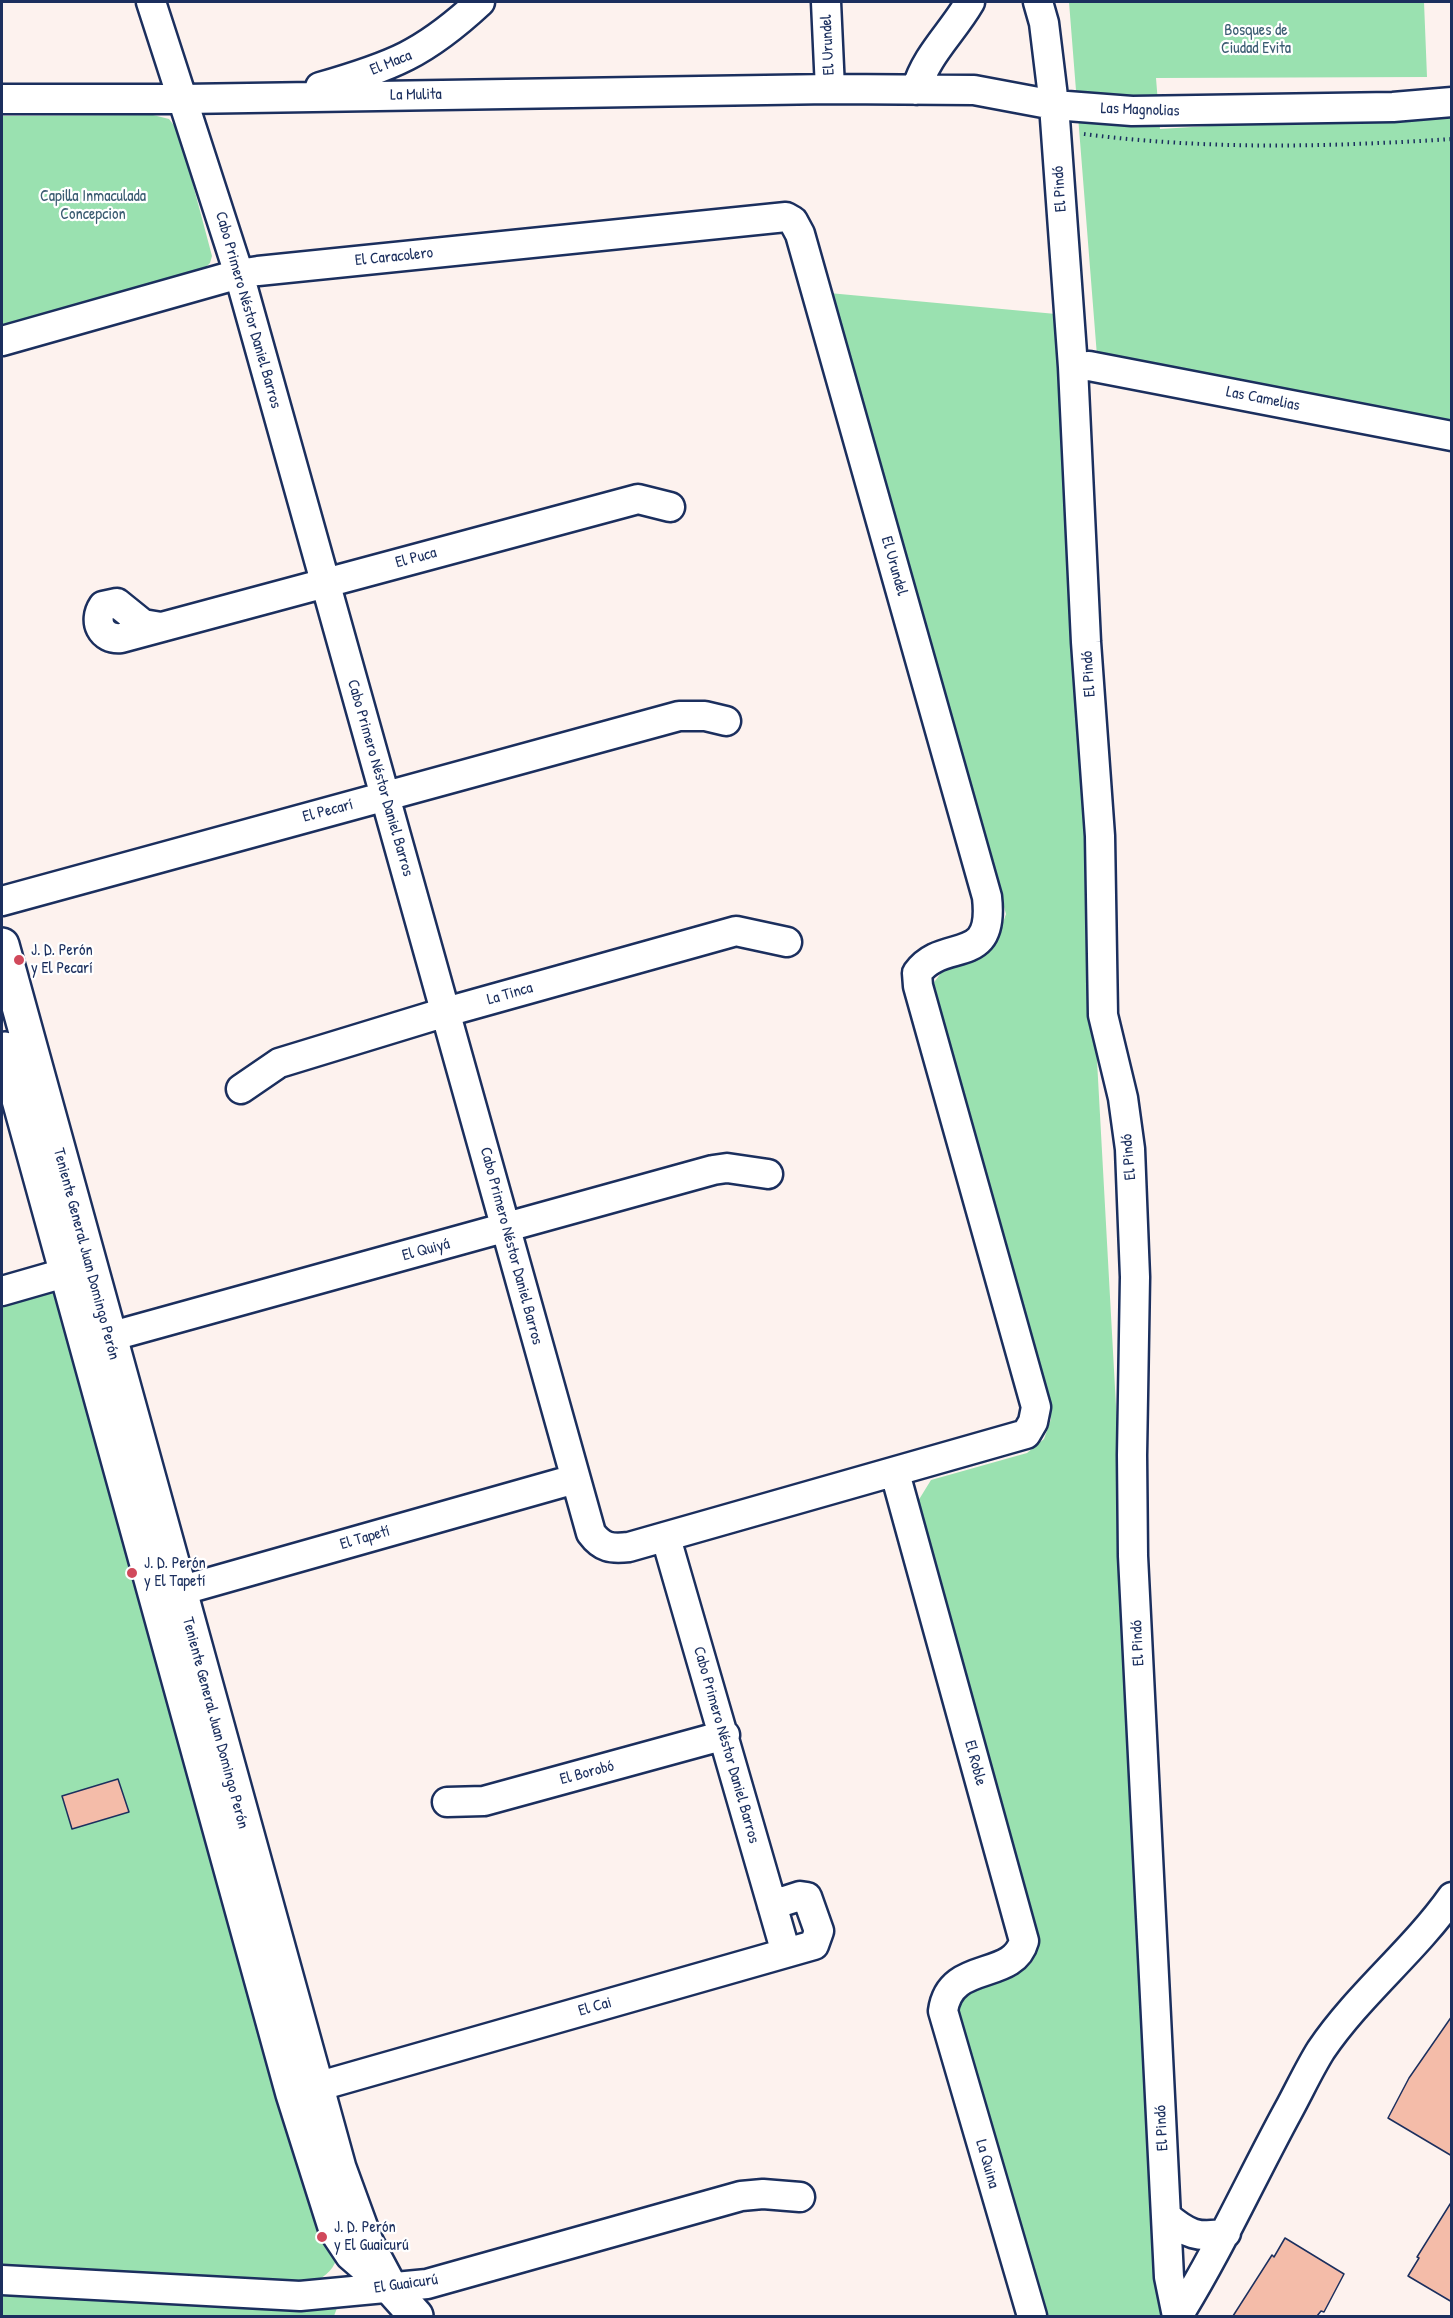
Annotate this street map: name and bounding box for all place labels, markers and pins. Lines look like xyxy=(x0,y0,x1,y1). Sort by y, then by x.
place label: J. D. Perón y El Pecarí xyxy=(31,941,93,979)
marker: J. D. Perón y El Pecarí xyxy=(12,953,26,967)
place label: J. D. Perón y El Tapetí xyxy=(144,1554,206,1592)
marker: J. D. Perón y El Tapetí xyxy=(125,1566,139,1580)
place label: J. D. Perón y El Guaicurú xyxy=(334,2218,409,2256)
marker: J. D. Perón y El Guaicurú xyxy=(315,2230,329,2244)

